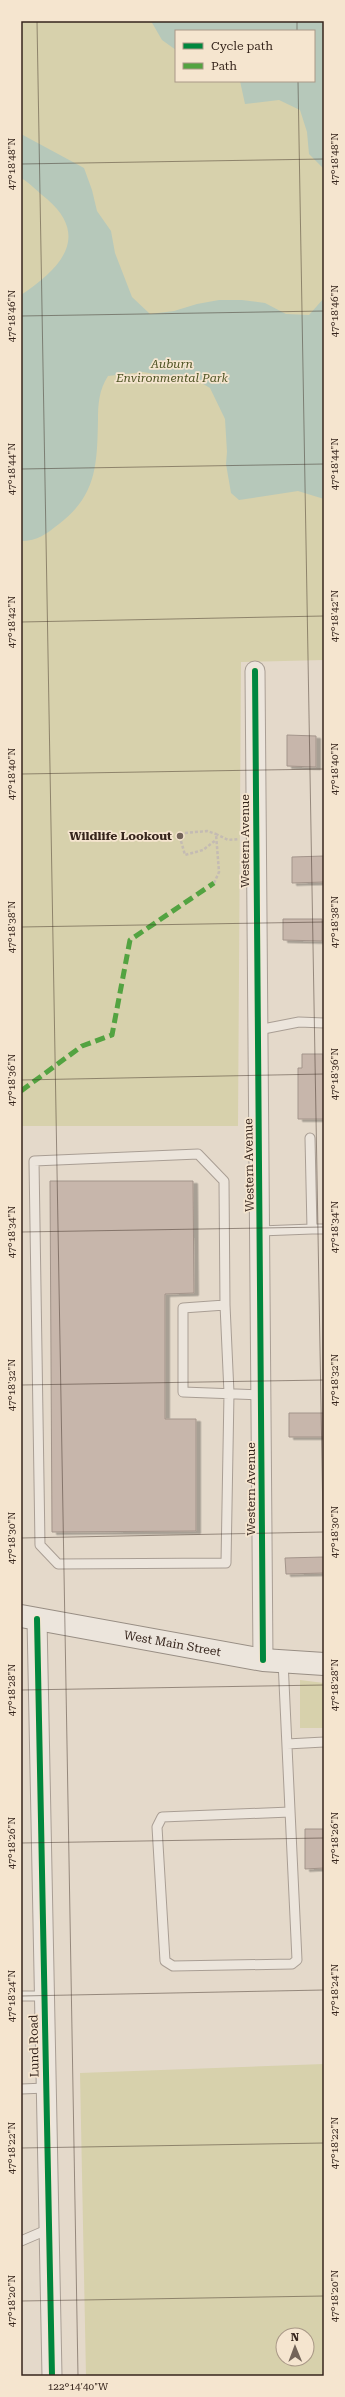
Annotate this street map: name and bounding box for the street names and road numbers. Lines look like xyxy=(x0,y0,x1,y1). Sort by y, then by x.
street label: Western Avenue xyxy=(238,794,252,888)
street label: Western Avenue xyxy=(241,1118,257,1212)
street label: Western Avenue xyxy=(244,1442,258,1536)
street label: West Main Street xyxy=(123,1628,223,1659)
street label: Lund Road xyxy=(26,2014,42,2078)

